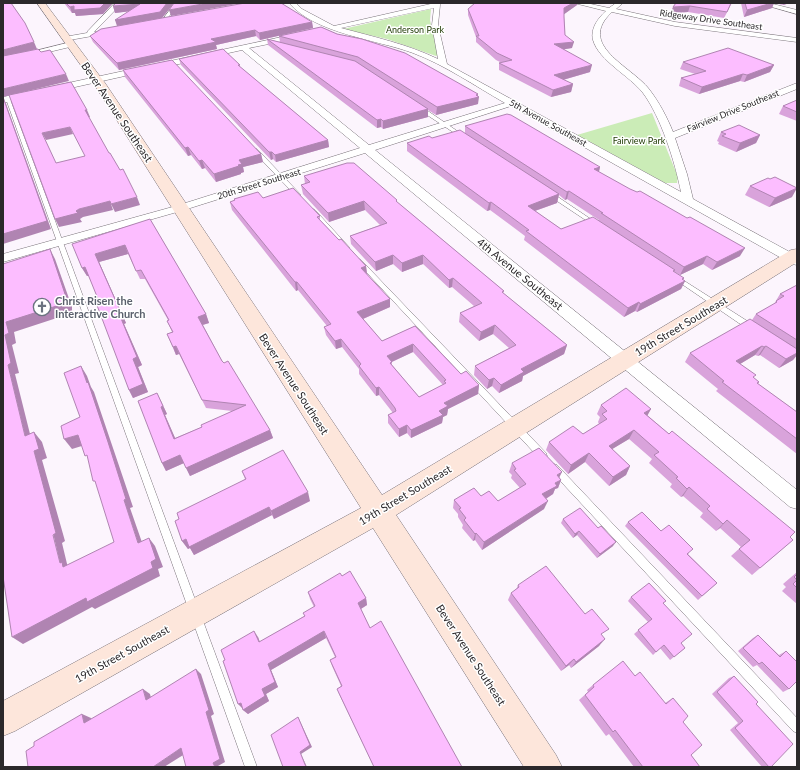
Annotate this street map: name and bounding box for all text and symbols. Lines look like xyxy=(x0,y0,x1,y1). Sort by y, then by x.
street label: Ridgeway Drive Southeast xyxy=(659,7,764,32)
park label: Anderson Park xyxy=(386,24,444,35)
street label: Bever Avenue Southeast xyxy=(79,59,156,164)
street label: Fairview Drive Southeast xyxy=(685,87,781,134)
street label: 5th Avenue Southeast xyxy=(507,97,590,149)
park label: Fairview Park xyxy=(613,135,666,146)
street label: 20th Street Southeast xyxy=(216,165,303,201)
street label: 4th Avenue Southeast xyxy=(475,235,566,312)
street label: 19th Street Southeast xyxy=(632,293,729,358)
place label: Christ Risen the Interactive Church xyxy=(55,294,146,320)
church icon: Christ Risen the Interactive Church xyxy=(32,297,52,317)
street label: Bever Avenue Southeast xyxy=(257,331,332,437)
street label: 19th Street Southeast xyxy=(356,462,453,527)
street label: Bever Avenue Southeast xyxy=(434,602,509,708)
street label: 19th Street Southeast xyxy=(72,622,171,685)

